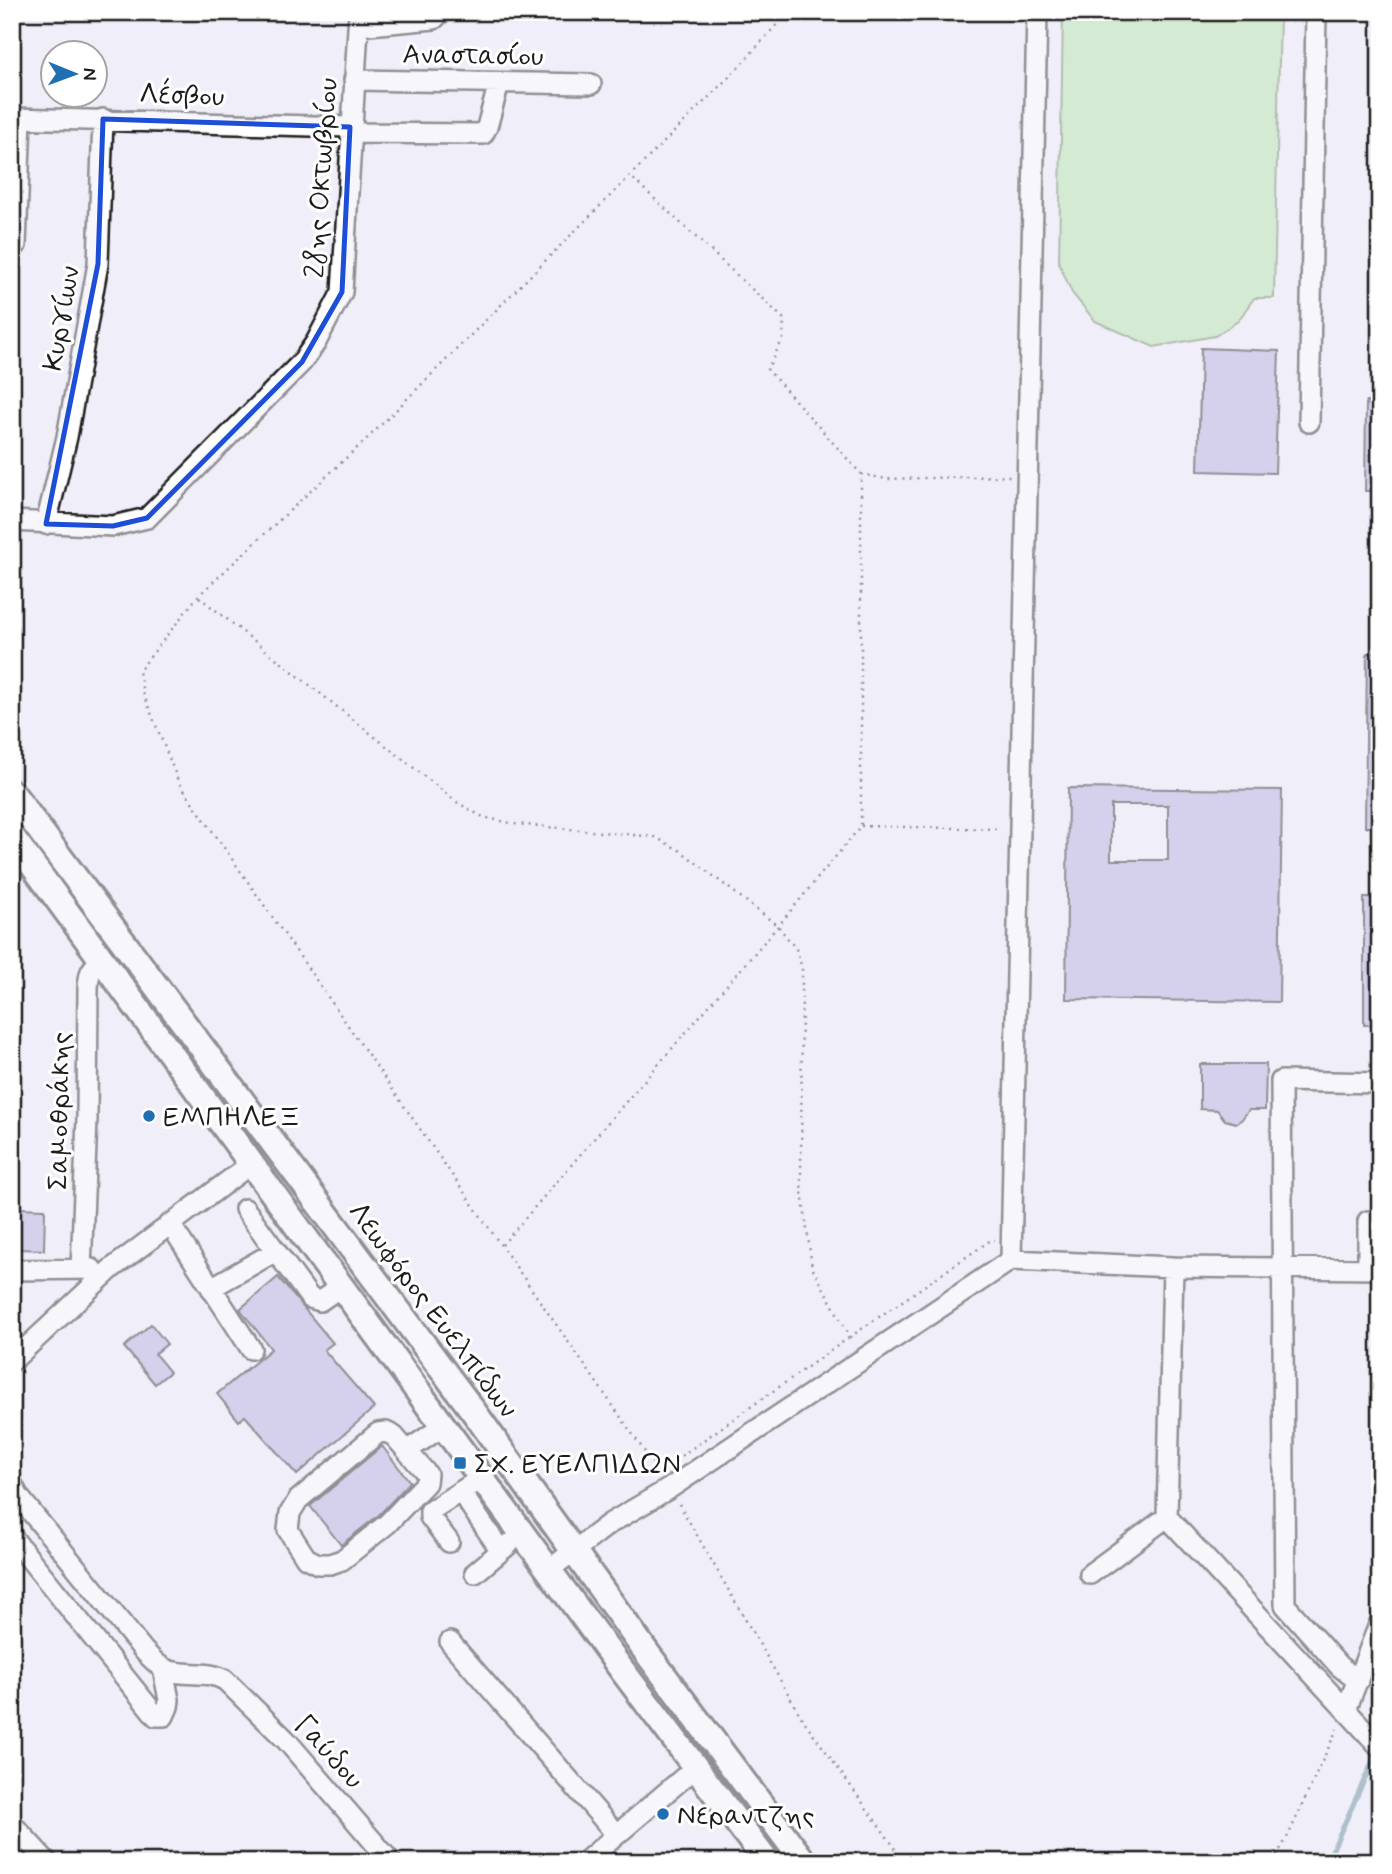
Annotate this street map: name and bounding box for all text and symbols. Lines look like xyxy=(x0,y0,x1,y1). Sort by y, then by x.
street label: Αναστασίου xyxy=(402,37,544,76)
north arrow xyxy=(38,38,108,108)
text: N xyxy=(77,68,102,81)
street label: Λέσβου xyxy=(139,77,225,116)
street label: 28ης Οκτωβρίου xyxy=(297,77,348,280)
street label: Κυργίων xyxy=(35,263,90,374)
street label: Σαμοθράκης xyxy=(41,1031,80,1191)
place label: ΕΜΠΗΛΕΞ xyxy=(163,1100,299,1137)
marker: ΕΜΠΗΛΕΞ xyxy=(141,1108,157,1124)
street label: Λεωφόρος Ευελπίδων xyxy=(339,1195,525,1426)
place label: ΣΧ. ΕΥΕΛΠΙΔΩΝ xyxy=(474,1447,681,1484)
marker: ΣΧ. ΕΥΕΛΠΙΔΩΝ xyxy=(452,1455,468,1471)
street label: Γαύδου xyxy=(285,1708,371,1798)
place label: Νεραντζης xyxy=(677,1798,815,1835)
marker: Νεραντζης xyxy=(655,1806,671,1822)

